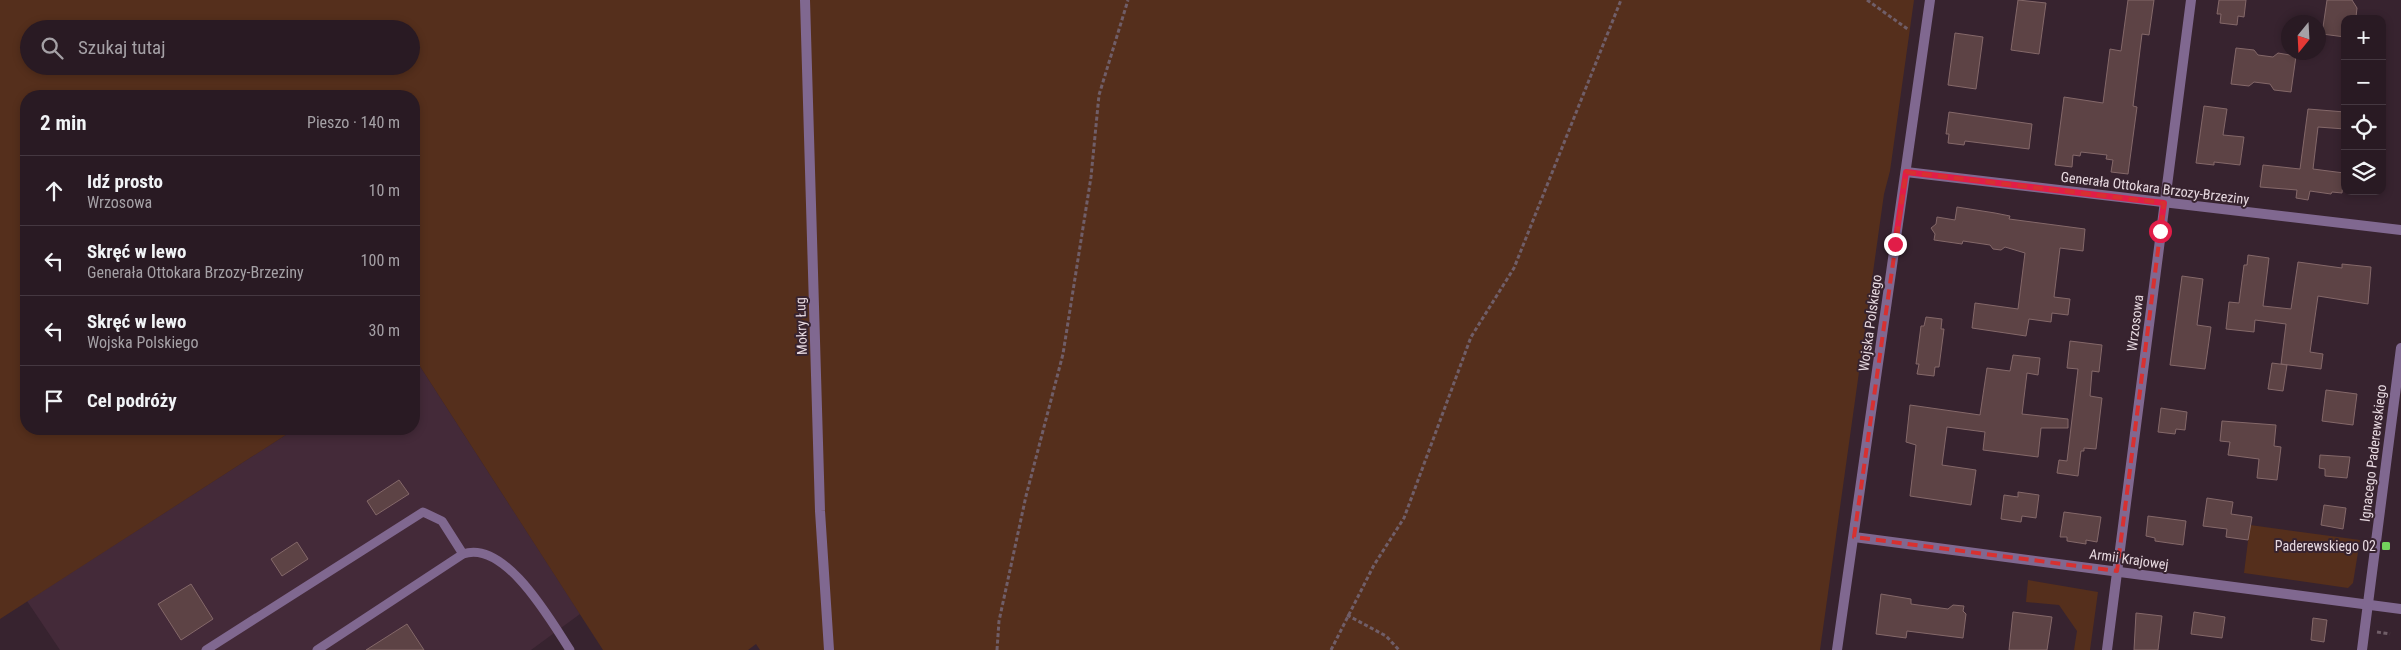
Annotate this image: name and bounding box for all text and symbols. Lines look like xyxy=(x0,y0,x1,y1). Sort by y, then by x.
north arrow xyxy=(2281,15,2326,60)
map controls xyxy=(2341,15,2386,195)
button: + xyxy=(2341,15,2386,60)
search box xyxy=(20,20,420,75)
icon: search xyxy=(38,34,66,62)
text: Szukaj tutaj xyxy=(78,36,165,59)
button: − xyxy=(2341,60,2386,105)
button: locate xyxy=(2341,105,2386,150)
text: 2 min xyxy=(40,111,87,135)
text: Pieszo · 140 m xyxy=(307,113,400,132)
button: layers xyxy=(2341,150,2386,195)
street label: Generała Ottokara Brzozy-Brzeziny xyxy=(2060,169,2250,208)
text: Idź prosto xyxy=(87,170,163,193)
icon: ahead xyxy=(40,177,68,205)
text: 10 m xyxy=(368,181,400,200)
text: Wrzosowa xyxy=(87,193,152,212)
route start xyxy=(2149,220,2172,243)
route end xyxy=(1884,233,1907,256)
text: Skręć w lewo xyxy=(87,240,186,263)
icon: left xyxy=(40,247,68,275)
text: 100 m xyxy=(361,251,400,270)
text: Generała Ottokara Brzozy-Brzeziny xyxy=(87,263,304,282)
street label: Wojska Polskiego xyxy=(1855,274,1885,372)
street label: Wrzosowa xyxy=(2124,294,2146,352)
street label: Mokry Ług xyxy=(792,297,810,355)
text: Skręć w lewo xyxy=(87,310,186,333)
icon: left xyxy=(40,317,68,345)
text: 30 m xyxy=(368,321,400,340)
text: Wojska Polskiego xyxy=(87,333,198,352)
street label: Ignacego Paderewskiego xyxy=(2357,383,2389,523)
icon: arrive xyxy=(40,387,68,415)
text: Cel podróży xyxy=(87,389,177,412)
place label: Paderewskiego 02 xyxy=(2275,538,2376,554)
marker: Paderewskiego 02 xyxy=(2380,540,2392,552)
street label: Armii Krajowej xyxy=(2088,546,2170,572)

